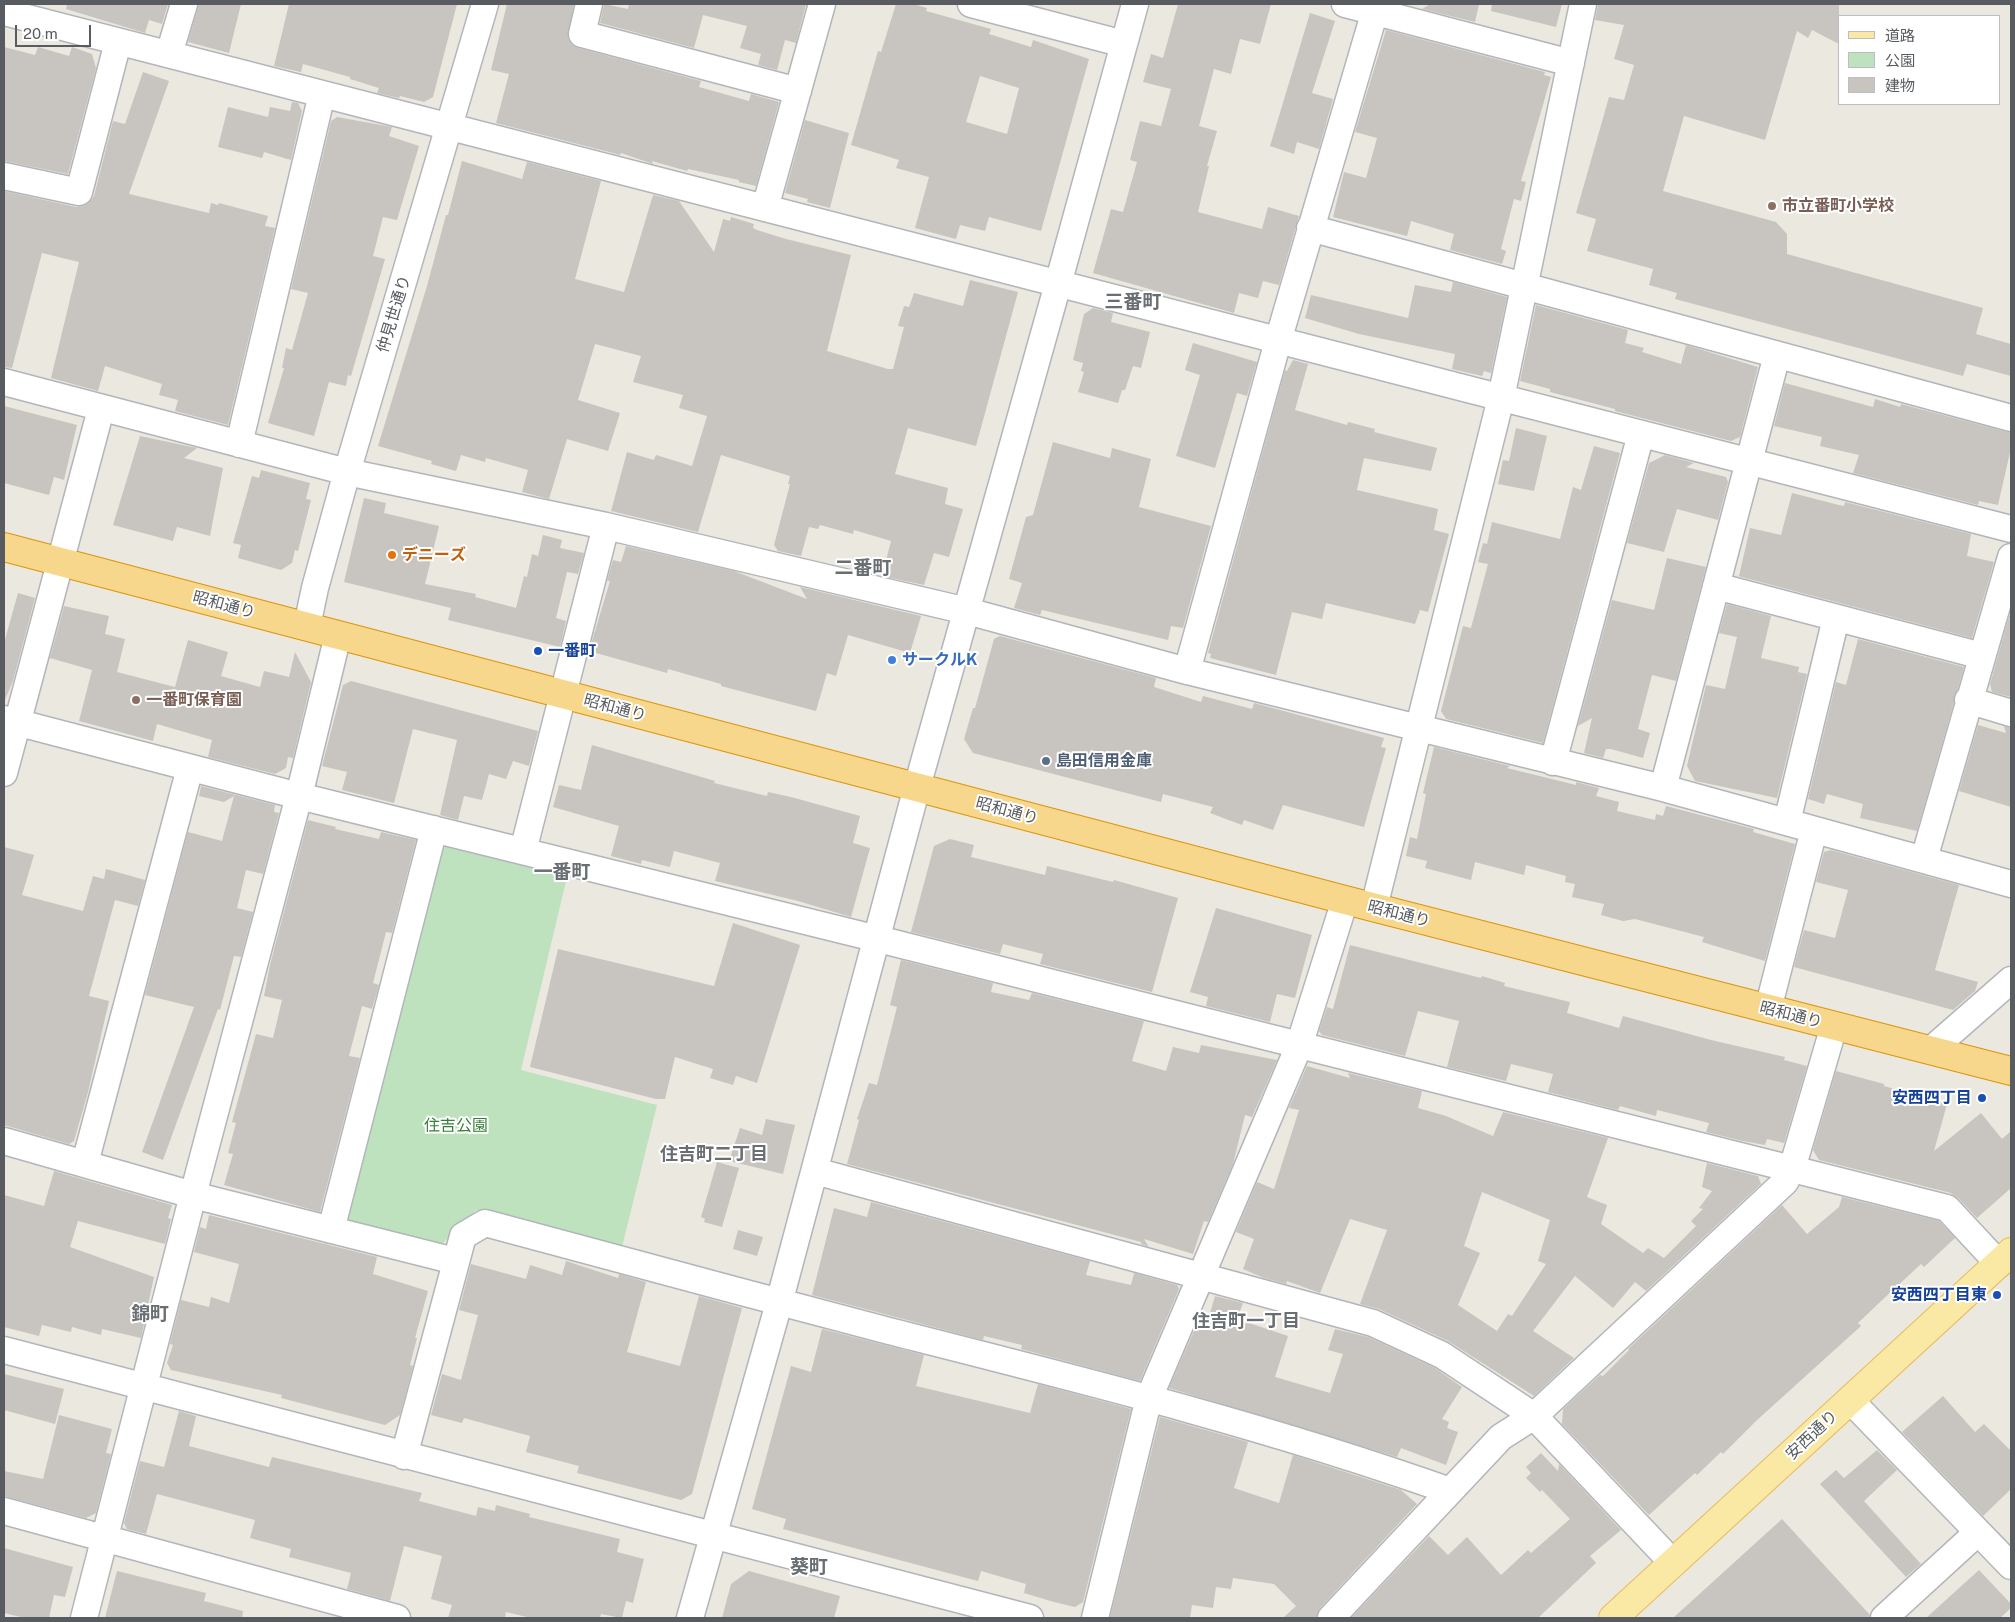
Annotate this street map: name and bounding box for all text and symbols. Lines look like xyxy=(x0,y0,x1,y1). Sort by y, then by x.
scale bar xyxy=(18,15,94,47)
legend xyxy=(1838,15,2000,105)
text: 20 m xyxy=(23,25,58,42)
text: 道路 xyxy=(1885,27,1915,44)
text: 公園 xyxy=(1885,52,1915,69)
text: 建物 xyxy=(1885,77,1915,94)
place label: 市立番町小学校 xyxy=(1782,196,1894,216)
marker: 市立番町小学校 xyxy=(1766,200,1778,212)
street label: 仲見世通り xyxy=(373,273,415,355)
district label: 三番町 xyxy=(1105,291,1161,313)
place label: デニーズ xyxy=(402,545,466,565)
marker: デニーズ xyxy=(386,549,398,561)
district label: 二番町 xyxy=(835,557,891,579)
street label: 昭和通り xyxy=(191,587,257,623)
place label: 一番町 xyxy=(548,641,596,661)
marker: 一番町 xyxy=(532,645,544,657)
place label: サークルK xyxy=(902,650,977,670)
marker: サークルK xyxy=(886,654,898,666)
place label: 一番町保育園 xyxy=(146,690,242,710)
street label: 昭和通り xyxy=(582,690,648,726)
marker: 一番町保育園 xyxy=(130,694,142,706)
place label: 島田信用金庫 xyxy=(1056,751,1152,771)
marker: 島田信用金庫 xyxy=(1040,755,1052,767)
street label: 昭和通り xyxy=(974,793,1040,829)
district label: 一番町 xyxy=(534,861,590,883)
street label: 昭和通り xyxy=(1366,897,1432,931)
street label: 昭和通り xyxy=(1758,998,1824,1032)
place label: 安西四丁目 xyxy=(1892,1088,1972,1108)
marker: 安西四丁目 xyxy=(1976,1092,1988,1104)
park label: 住吉公園 xyxy=(424,1116,488,1136)
district label: 住吉町二丁目 xyxy=(660,1143,768,1165)
place label: 安西四丁目東 xyxy=(1891,1285,1987,1305)
marker: 安西四丁目東 xyxy=(1991,1289,2003,1301)
district label: 錦町 xyxy=(131,1303,169,1325)
district label: 住吉町一丁目 xyxy=(1192,1310,1300,1332)
street label: 安西通り xyxy=(1782,1406,1842,1464)
district label: 葵町 xyxy=(790,1556,828,1578)

